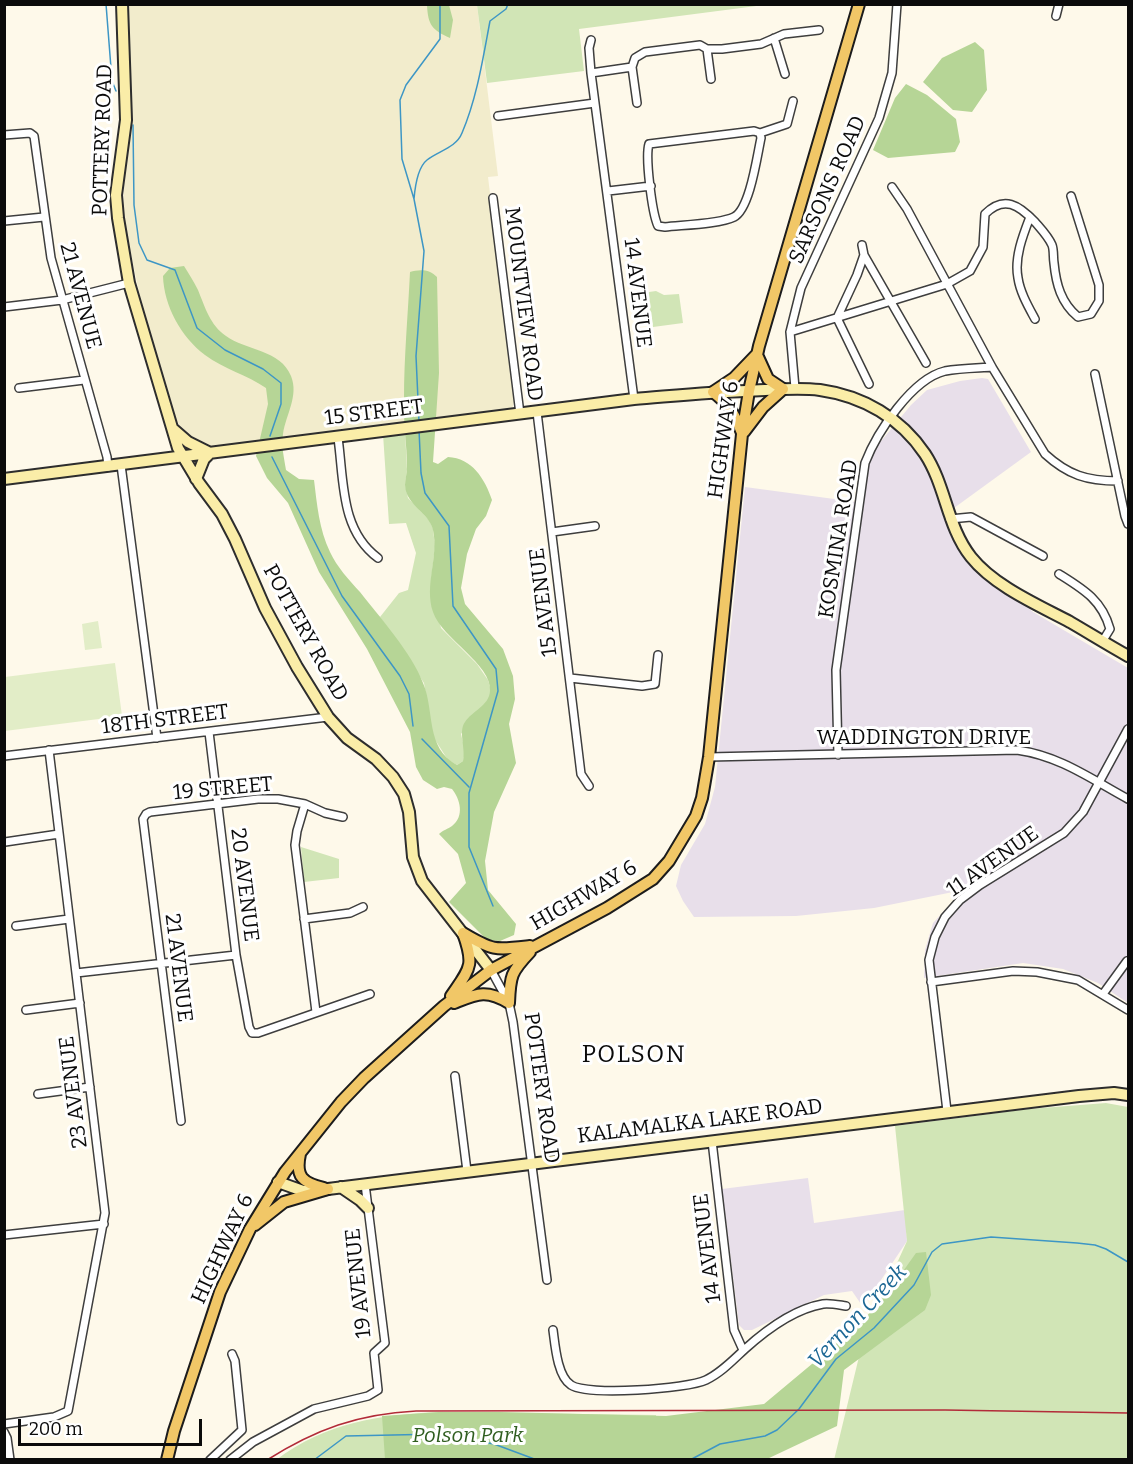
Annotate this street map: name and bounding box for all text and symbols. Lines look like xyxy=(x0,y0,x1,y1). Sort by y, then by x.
street label: POTTERY ROAD xyxy=(88,63,118,217)
street label: SARSONS ROAD xyxy=(784,112,872,268)
street label: MOUNTVIEW ROAD xyxy=(499,206,547,402)
street label: 14 AVENUE xyxy=(618,237,656,349)
street label: 21 AVENUE xyxy=(54,240,106,352)
street label: HIGHWAY 6 xyxy=(703,380,745,500)
street label: 15 STREET xyxy=(323,394,425,432)
street label: KOSMINA ROAD xyxy=(814,458,864,620)
street label: 15 AVENUE xyxy=(525,546,563,658)
street label: POTTERY ROAD xyxy=(257,560,353,706)
street label: 18TH STREET xyxy=(100,700,230,740)
street label: WADDINGTON DRIVE xyxy=(817,725,1031,751)
street label: 19 STREET xyxy=(172,772,274,806)
street label: 11 AVENUE xyxy=(942,821,1044,903)
street label: 20 AVENUE xyxy=(225,827,263,943)
street label: HIGHWAY 6 xyxy=(526,855,642,937)
street label: 21 AVENUE xyxy=(159,912,197,1024)
street label: POTTERY ROAD xyxy=(518,1011,564,1165)
street label: 23 AVENUE xyxy=(55,1035,93,1149)
district label: POLSON xyxy=(582,1041,686,1069)
street label: KALAMALKA LAKE ROAD xyxy=(576,1094,824,1150)
street label: HIGHWAY 6 xyxy=(187,1190,259,1308)
street label: 14 AVENUE xyxy=(689,1192,727,1304)
street label: 19 AVENUE xyxy=(341,1227,377,1339)
water label: Vernon Creek xyxy=(803,1260,913,1374)
scale bar xyxy=(21,1407,206,1445)
text: 200 m xyxy=(29,1418,83,1440)
park label: Polson Park xyxy=(412,1423,524,1449)

